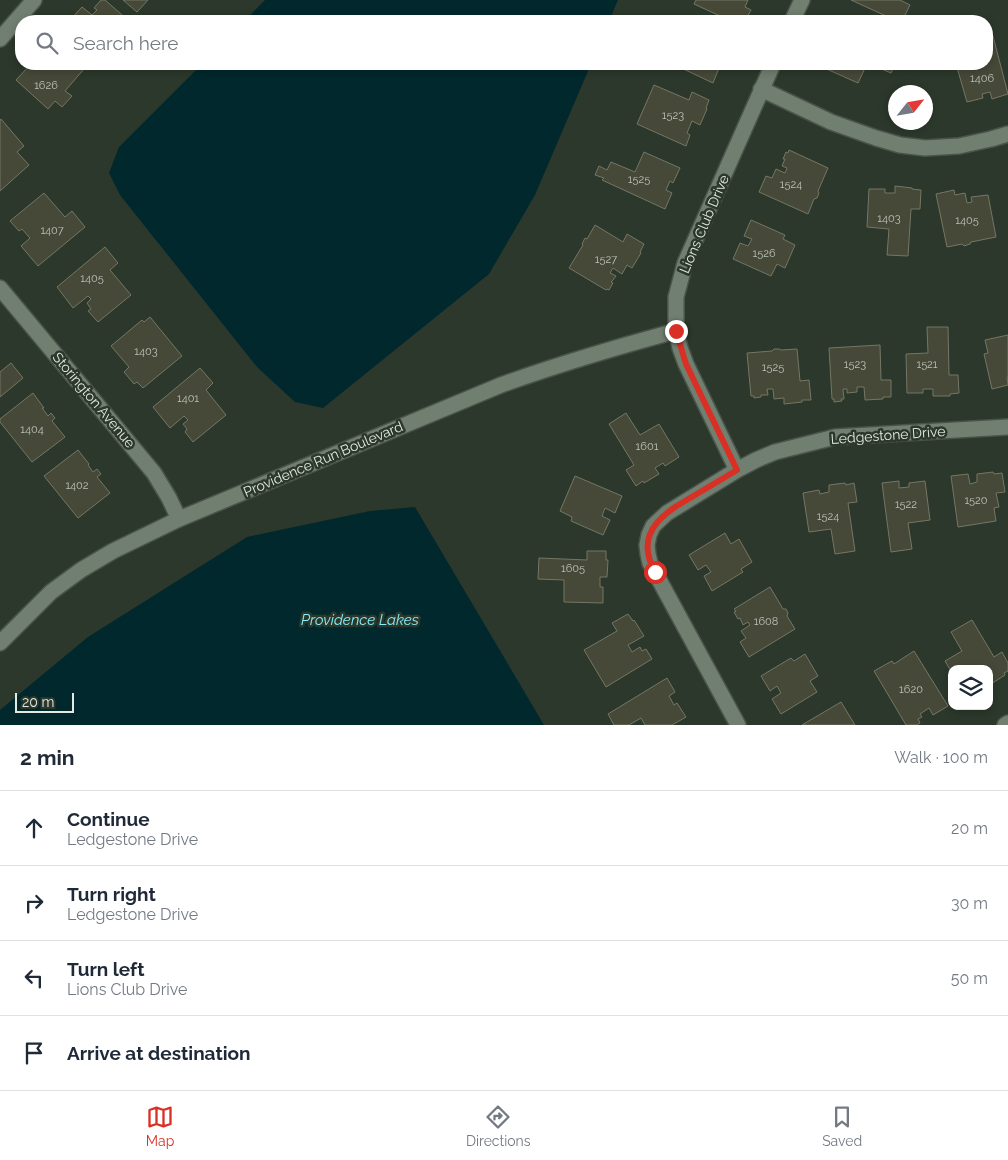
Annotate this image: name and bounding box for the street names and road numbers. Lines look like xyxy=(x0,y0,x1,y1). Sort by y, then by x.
street label: Lions Club Drive xyxy=(676,172,732,276)
street label: Storington Avenue xyxy=(50,349,138,451)
street label: Providence Run Boulevard xyxy=(241,418,405,500)
street label: Ledgestone Drive xyxy=(830,423,946,447)

